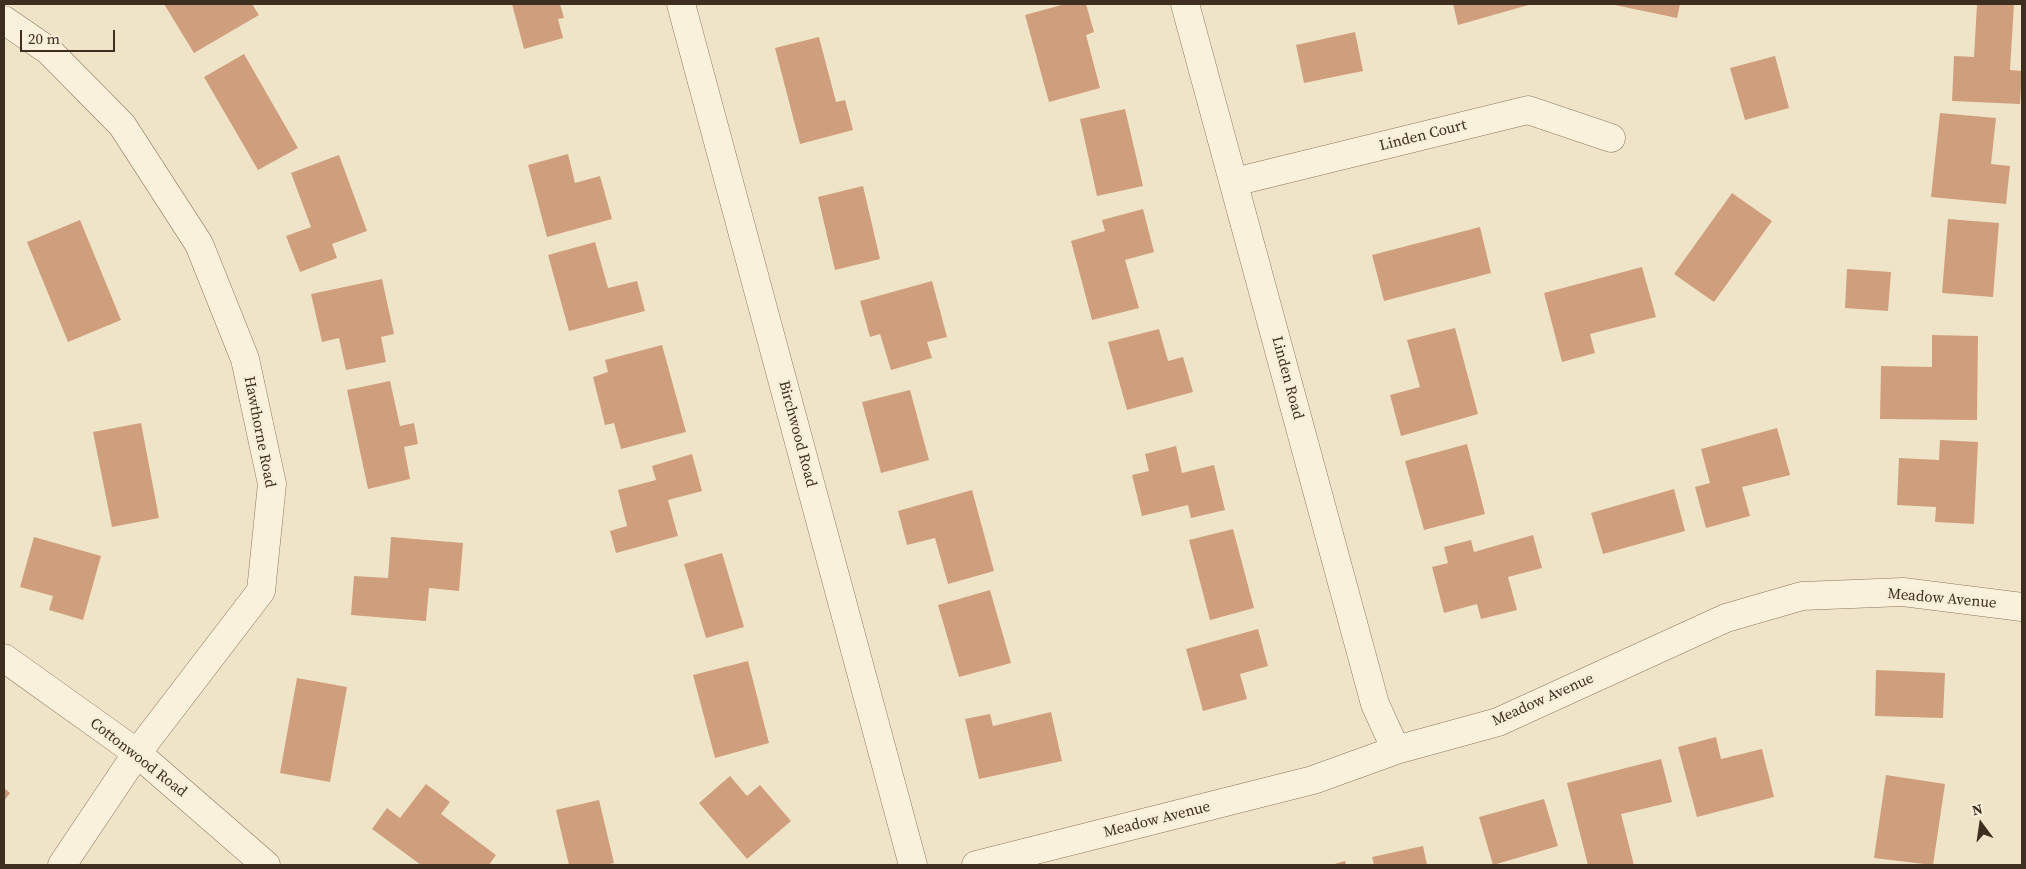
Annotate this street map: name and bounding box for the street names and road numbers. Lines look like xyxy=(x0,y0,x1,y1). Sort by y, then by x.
street label: Linden Court xyxy=(1378,116,1468,156)
street label: Linden Road xyxy=(1267,335,1307,421)
street label: Hawthorne Road xyxy=(239,375,279,489)
street label: Birchwood Road xyxy=(774,379,820,489)
street label: Meadow Avenue xyxy=(1887,585,1997,613)
street label: Meadow Avenue xyxy=(1489,670,1597,730)
street label: Cottonwood Road xyxy=(86,715,190,801)
street label: Meadow Avenue xyxy=(1102,798,1212,842)

